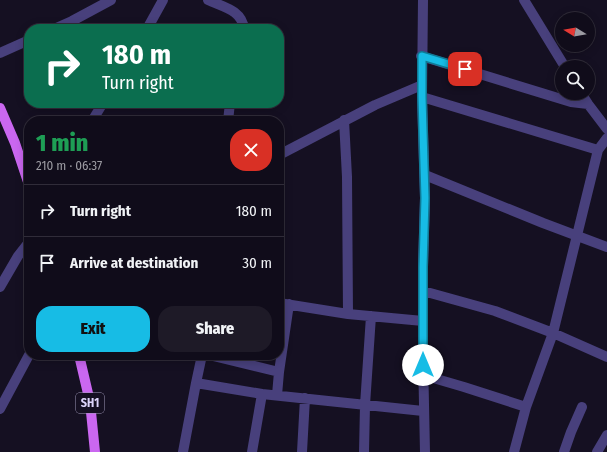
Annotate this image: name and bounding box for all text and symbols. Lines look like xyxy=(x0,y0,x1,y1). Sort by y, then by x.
north arrow xyxy=(555,12,595,52)
map controls xyxy=(555,12,595,100)
text: 180 m xyxy=(102,38,171,71)
icon: right xyxy=(36,40,88,92)
pin xyxy=(448,52,482,86)
icon: arrive xyxy=(454,58,476,80)
button: search xyxy=(555,60,595,100)
text: Turn right xyxy=(102,72,174,94)
text: 1 min xyxy=(36,129,88,157)
button: close xyxy=(230,129,272,171)
text: 210 m · 06:37 xyxy=(36,158,102,173)
icon: right xyxy=(36,200,58,222)
text: Turn right xyxy=(70,202,131,220)
text: 180 m xyxy=(236,202,272,220)
icon: arrive xyxy=(36,252,58,274)
text: Arrive at destination xyxy=(70,254,198,272)
text: 30 m xyxy=(242,254,272,272)
button: Exit xyxy=(36,306,150,352)
button: Share xyxy=(158,306,272,352)
position arrow xyxy=(402,344,444,386)
road number: SH1 xyxy=(76,393,104,413)

